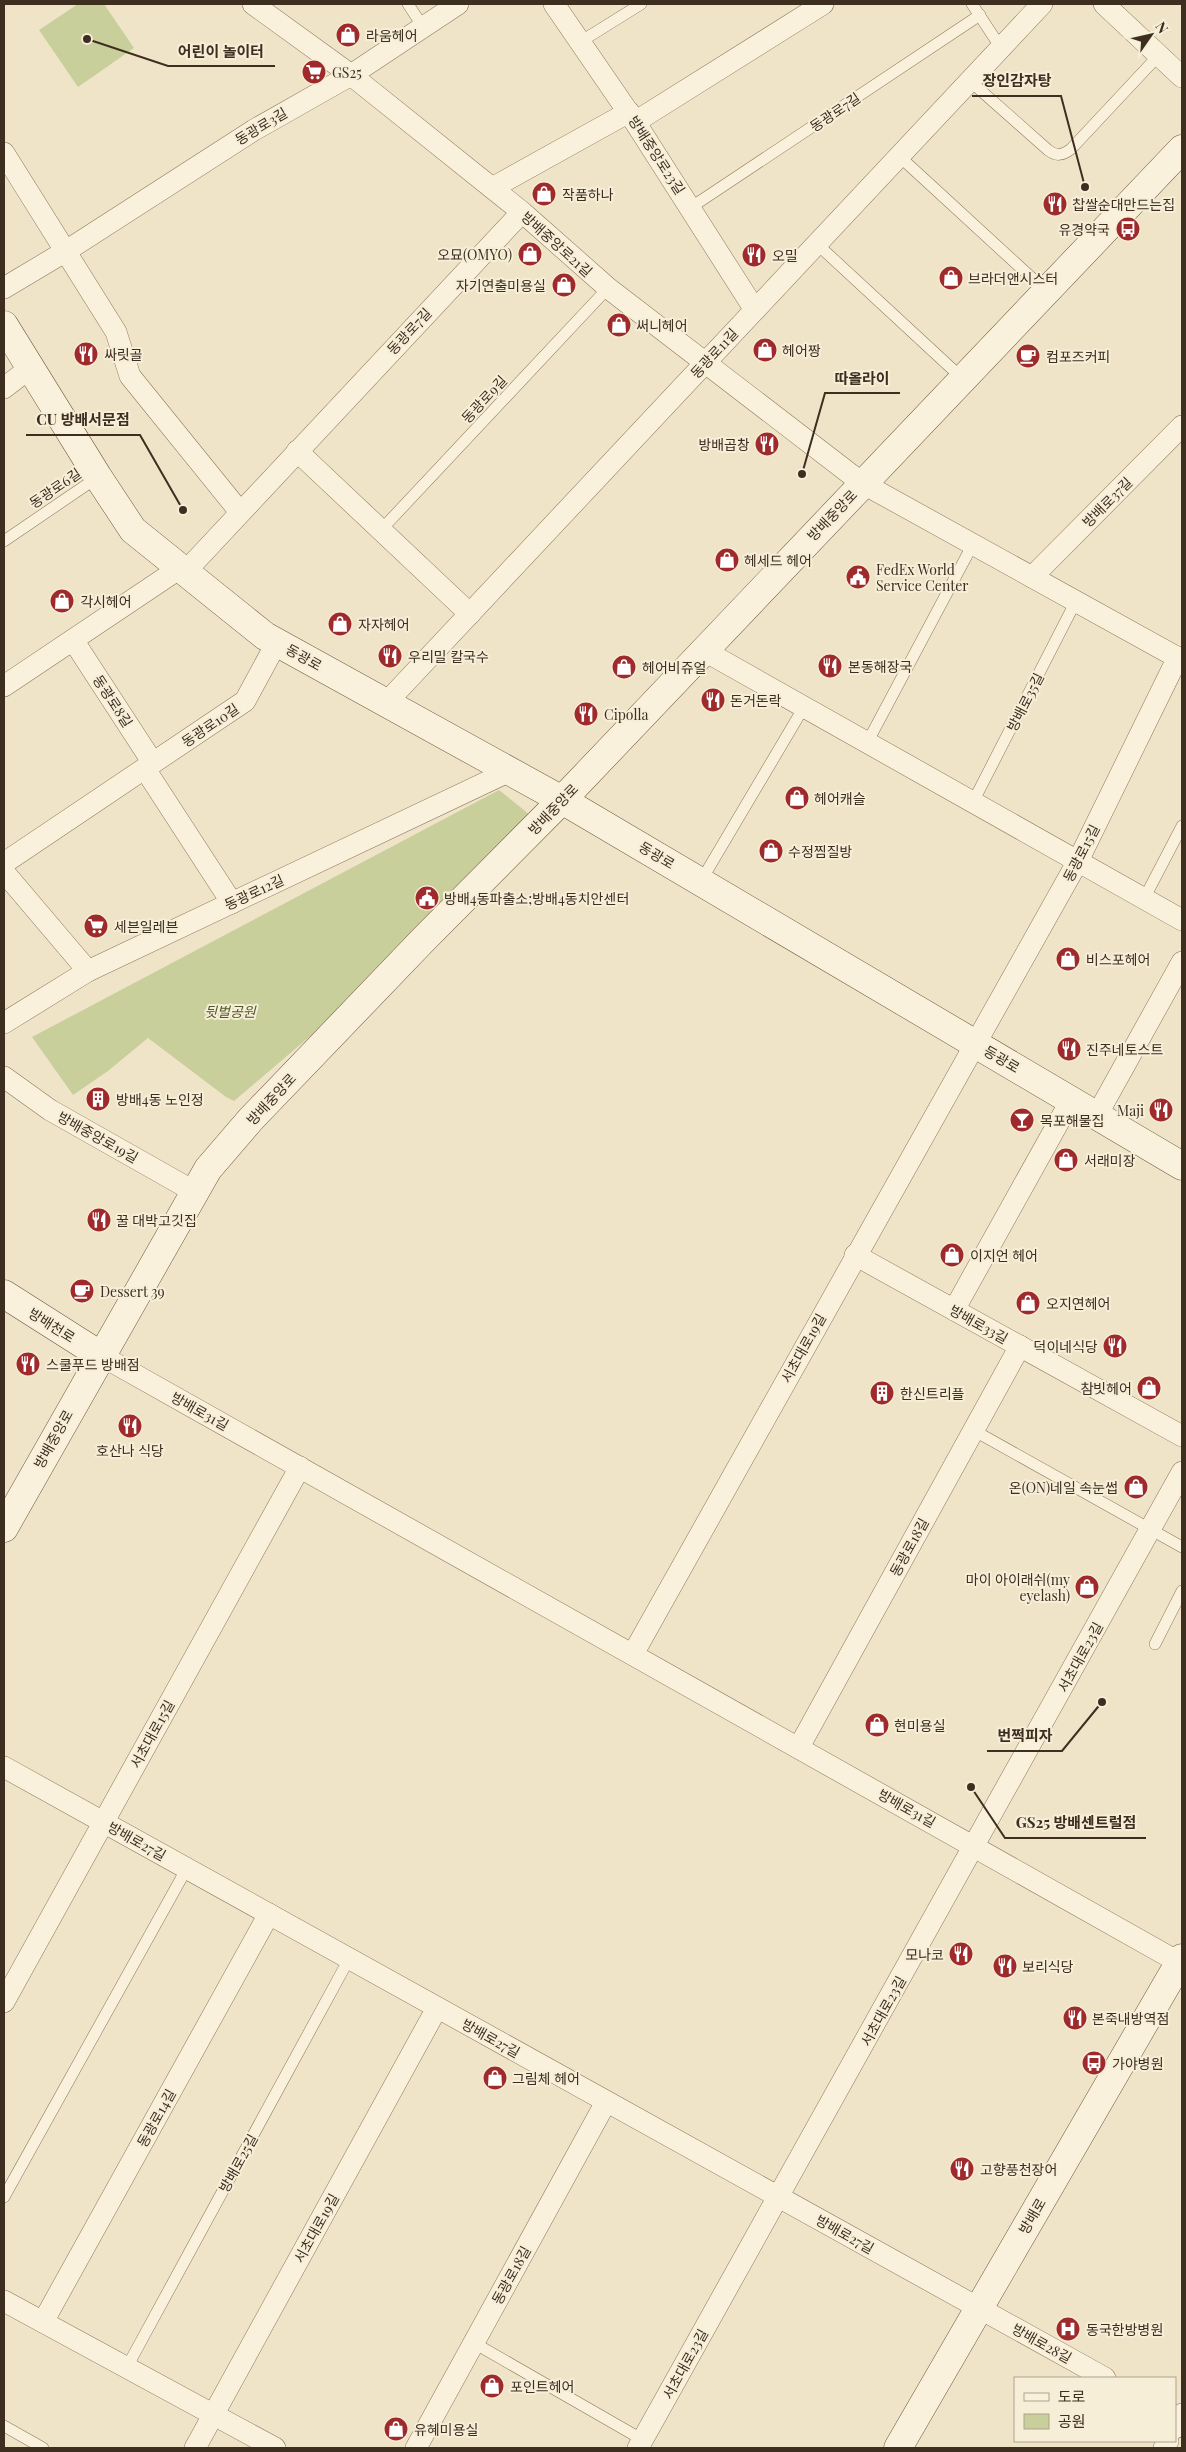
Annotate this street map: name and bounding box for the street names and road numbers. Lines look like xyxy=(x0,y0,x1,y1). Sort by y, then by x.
street label: 동광로7길 xyxy=(806,88,864,136)
street label: 동광로3길 xyxy=(231,103,291,149)
street label: 방배중앙로23길 xyxy=(624,112,690,198)
street label: 방배중앙로21길 xyxy=(518,207,596,281)
street label: 동광로7길 xyxy=(383,304,435,358)
street label: 동광로11길 xyxy=(686,324,742,382)
street label: 동광로9길 xyxy=(457,371,511,427)
street label: 동광로6길 xyxy=(25,464,85,512)
street label: 방배로37길 xyxy=(1078,473,1136,531)
street label: 방배중앙로 xyxy=(803,485,861,545)
street label: 동광로 xyxy=(282,639,326,675)
street label: 방배로35길 xyxy=(1002,669,1048,735)
street label: 동광로8길 xyxy=(89,671,137,731)
street label: 동광로10길 xyxy=(178,699,242,751)
street label: 방배중앙로 xyxy=(524,779,582,839)
street label: 동광로15길 xyxy=(1058,821,1104,885)
street label: 동광로 xyxy=(636,837,679,873)
street label: 동광로12길 xyxy=(221,870,287,914)
street label: 동광로 xyxy=(981,1041,1024,1077)
street label: 방배중앙로 xyxy=(242,1069,300,1129)
street label: 방배중앙로19길 xyxy=(54,1107,142,1167)
street label: 방배로33길 xyxy=(946,1300,1012,1348)
street label: 방배천로 xyxy=(25,1303,79,1347)
street label: 서초대로19길 xyxy=(776,1310,830,1386)
street label: 방배로31길 xyxy=(168,1387,232,1435)
street label: 방배중앙로 xyxy=(29,1406,77,1472)
street label: 동광로18길 xyxy=(885,1514,933,1580)
street label: 서초대로23길 xyxy=(1053,1619,1107,1695)
street label: 서초대로15길 xyxy=(125,1696,179,1772)
street label: 방배로31길 xyxy=(875,1784,939,1832)
street label: 방배로27길 xyxy=(104,1817,170,1865)
street label: 서초대로23길 xyxy=(856,1973,910,2049)
street label: 방배로27길 xyxy=(458,2014,524,2062)
street label: 동광로14길 xyxy=(132,2086,180,2150)
street label: 방배로25길 xyxy=(214,2130,262,2196)
street label: 서초대로19길 xyxy=(289,2190,343,2266)
street label: 방배로 xyxy=(1014,2194,1050,2237)
street label: 방배로27길 xyxy=(812,2210,878,2258)
street label: 동광로18길 xyxy=(487,2242,535,2308)
street label: 방배로28길 xyxy=(1009,2319,1075,2367)
street label: 서초대로23길 xyxy=(658,2326,712,2402)

